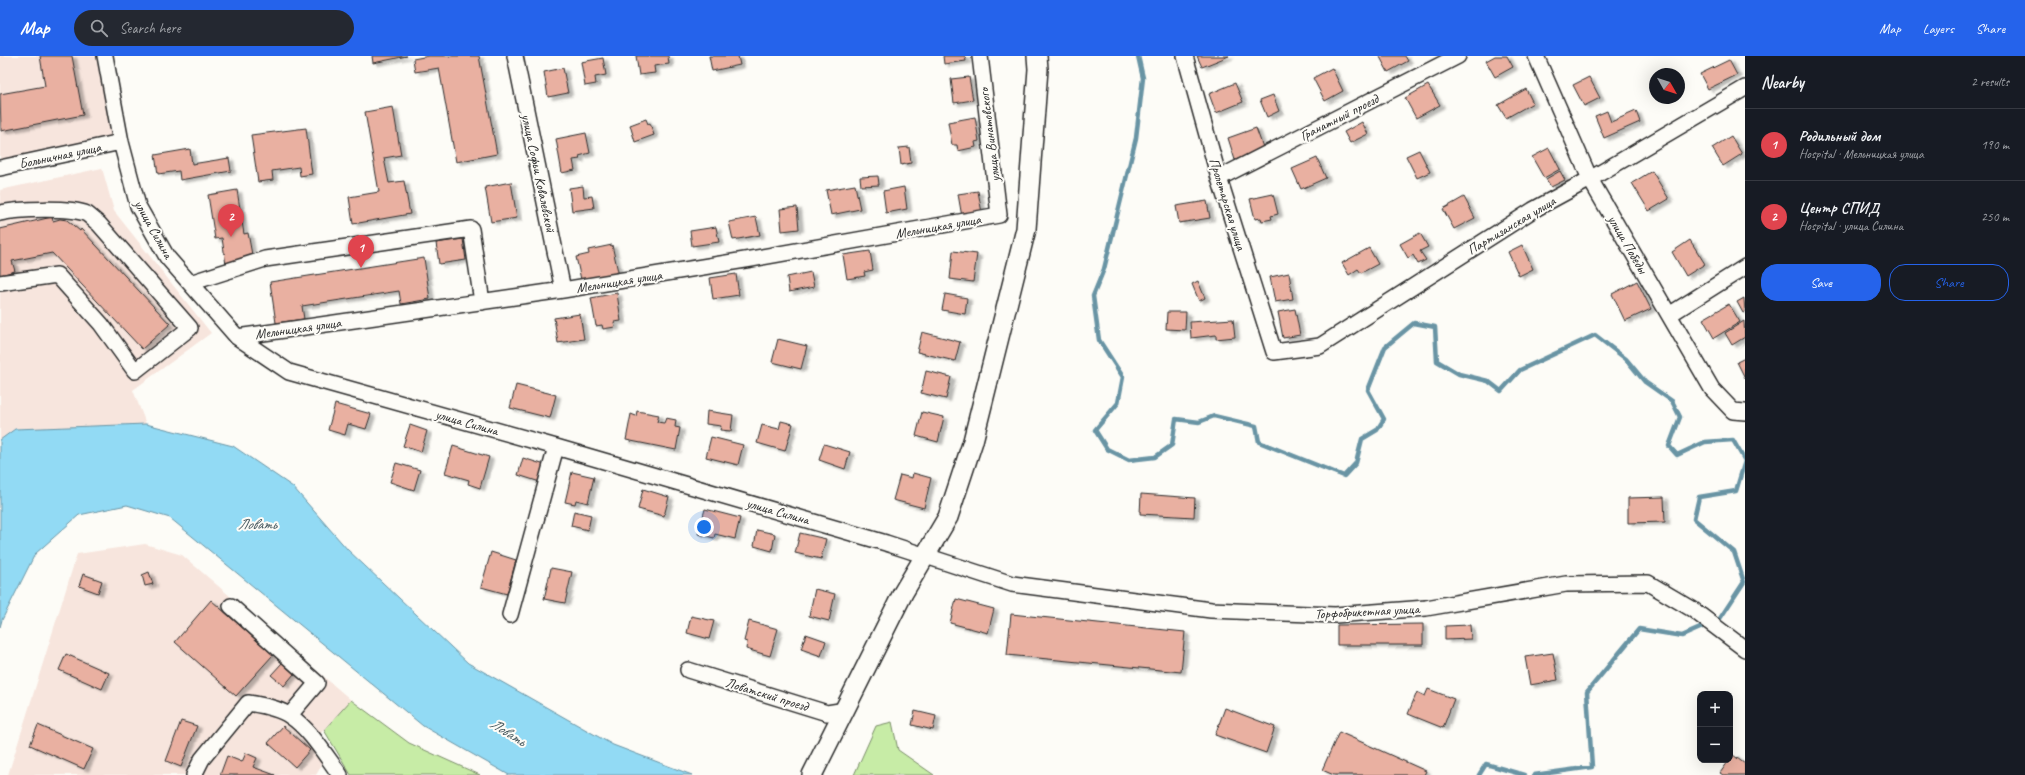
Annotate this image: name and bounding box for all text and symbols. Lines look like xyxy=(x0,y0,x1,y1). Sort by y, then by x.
search box xyxy=(74,10,354,46)
text: Map xyxy=(20,16,50,40)
icon: search xyxy=(88,17,110,39)
text: Search here xyxy=(120,19,181,38)
text: Map xyxy=(1879,20,1901,37)
text: Layers xyxy=(1923,20,1954,37)
text: Share xyxy=(1976,20,2005,37)
north arrow xyxy=(1649,68,1685,104)
text: Nearby xyxy=(1761,72,1804,93)
text: 2 results xyxy=(1971,74,2009,90)
street label: улица Винатовского xyxy=(975,85,1004,184)
street label: Гранатный проезд xyxy=(1297,90,1383,144)
street label: улица Софьи Ковалевской xyxy=(517,111,560,235)
text: Родильный дом xyxy=(1799,127,1880,146)
text: 1 xyxy=(1771,137,1777,153)
text: 190 m xyxy=(1981,137,2009,153)
street label: Больничная улица xyxy=(18,138,103,172)
text: Hospital · Мельницкая улица xyxy=(1799,146,1924,162)
street label: Пролетарская улица xyxy=(1205,156,1250,254)
street label: Партизанская улица xyxy=(1464,192,1560,258)
street label: улица Силина xyxy=(130,196,177,263)
text: Центр СПИД xyxy=(1799,199,1879,218)
pin: 2 xyxy=(218,204,244,237)
text: 2 xyxy=(1771,209,1777,225)
text: 250 m xyxy=(1981,209,2009,225)
street label: Мельницкая улица xyxy=(894,210,983,242)
street label: улица Победы xyxy=(1604,211,1652,278)
text: Hospital · улица Силина xyxy=(1799,218,1903,234)
pin: 1 xyxy=(348,235,374,268)
button: Save xyxy=(1761,264,1881,301)
button: Share xyxy=(1889,264,2009,301)
street label: Мельницкая улица xyxy=(575,266,664,297)
street label: Мельницкая улица xyxy=(254,314,343,343)
street label: улица Силина xyxy=(433,405,501,440)
street label: улица Силина xyxy=(744,494,812,529)
water label: Ловать xyxy=(238,515,279,534)
your location xyxy=(694,517,714,537)
street label: Торфобрикетная улица xyxy=(1314,600,1421,623)
street label: Ловатский проезд xyxy=(723,674,812,716)
map controls xyxy=(1697,691,1733,763)
button: + xyxy=(1697,691,1733,727)
water label: Ловать xyxy=(486,714,531,752)
button: − xyxy=(1697,727,1733,763)

